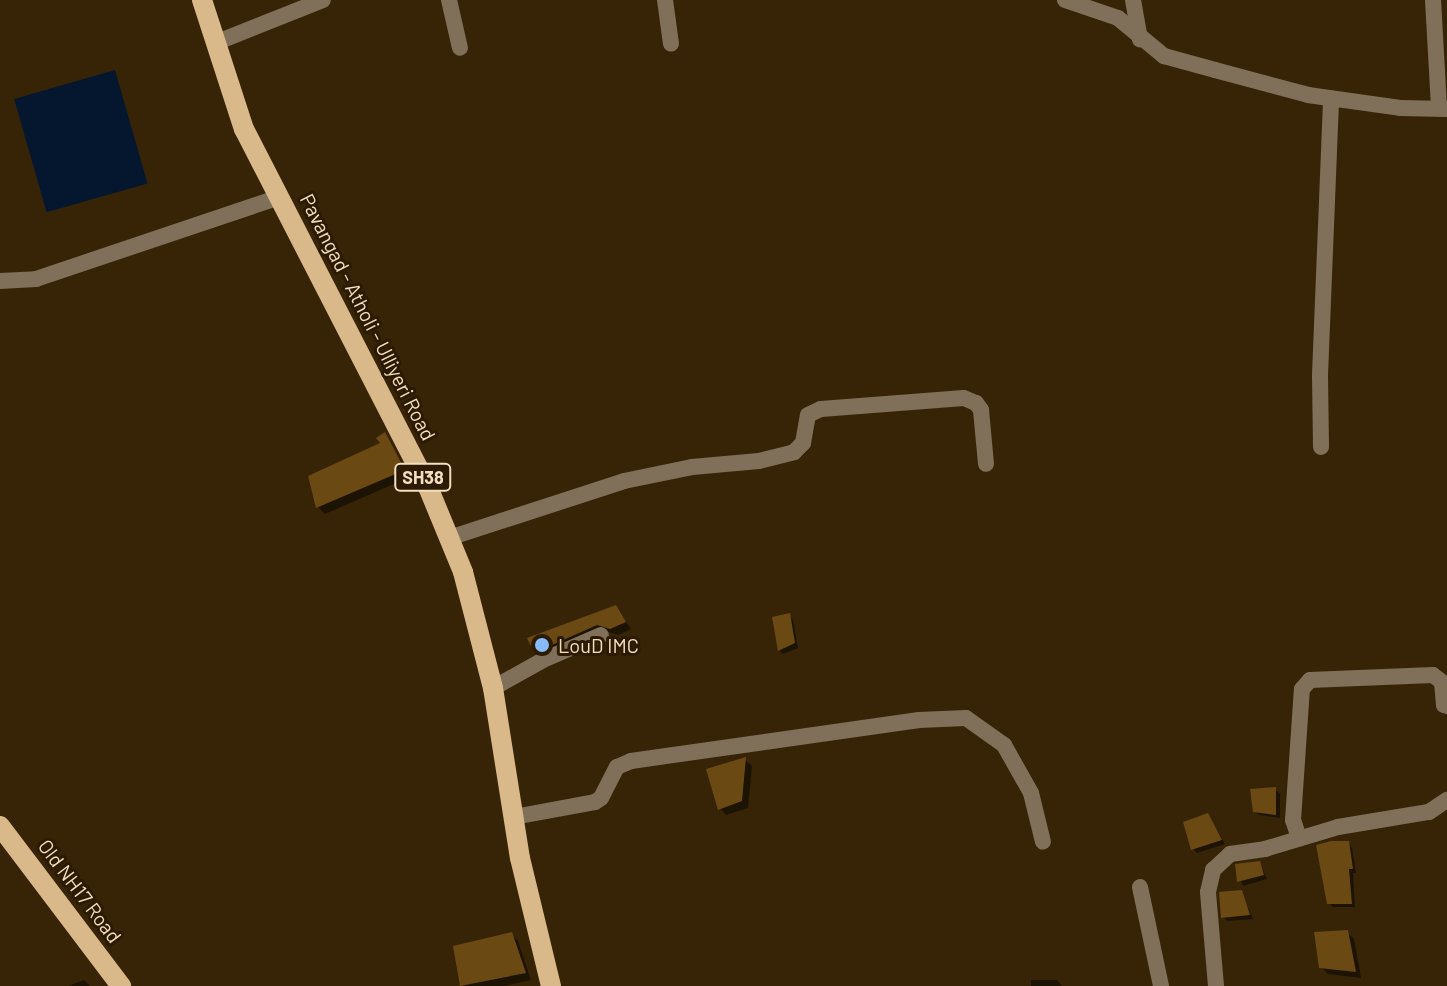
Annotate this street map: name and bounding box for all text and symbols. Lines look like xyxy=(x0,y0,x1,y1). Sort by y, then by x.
street label: Pavangad - Atholi - Ulliyeri Road xyxy=(295,190,441,444)
road number: SH38 xyxy=(393,463,453,491)
place label: LouD IMC xyxy=(558,633,639,657)
marker: LouD IMC xyxy=(533,636,551,654)
street label: Old NH17 Road xyxy=(33,835,127,947)

